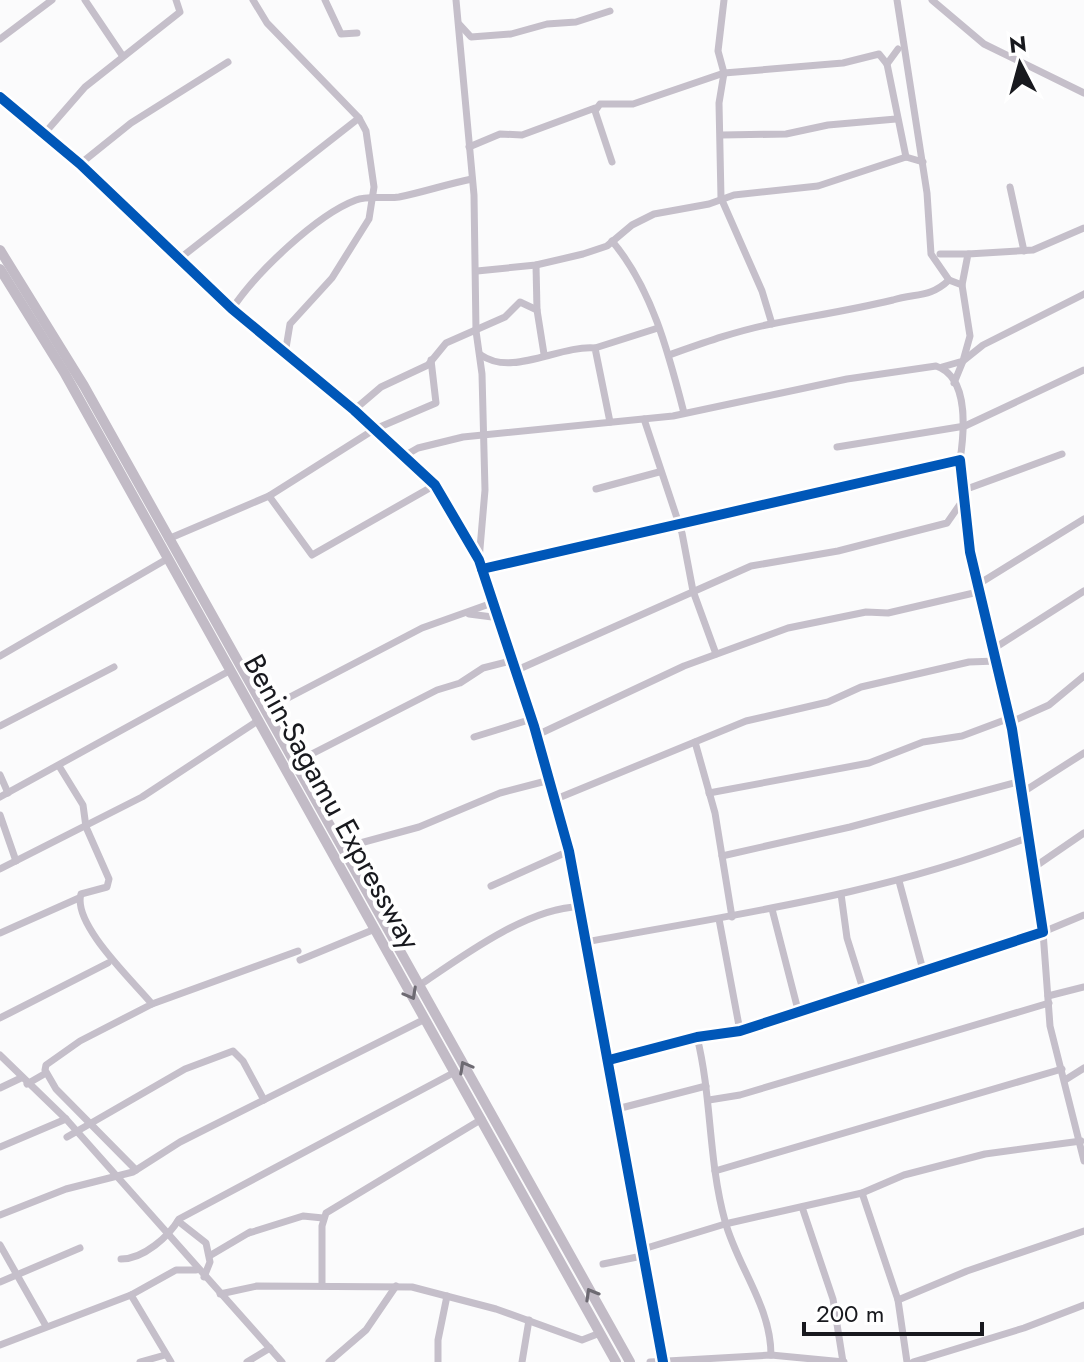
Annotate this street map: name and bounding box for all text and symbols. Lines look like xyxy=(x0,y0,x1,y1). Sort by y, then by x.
north arrow xyxy=(980,24,1060,104)
text: N xyxy=(1008,27,1028,61)
street label: Benin-Sagamu Expressway xyxy=(233,646,432,958)
one-way arrow xyxy=(401,985,417,1000)
one-way arrow xyxy=(460,1060,475,1075)
scale bar xyxy=(804,1286,982,1336)
one-way arrow xyxy=(585,1288,601,1303)
text: 200 m xyxy=(816,1296,884,1331)

